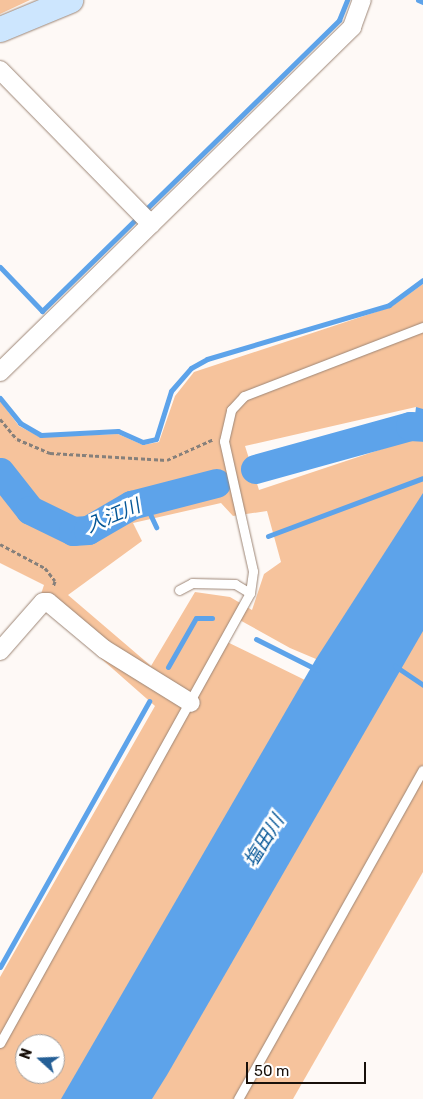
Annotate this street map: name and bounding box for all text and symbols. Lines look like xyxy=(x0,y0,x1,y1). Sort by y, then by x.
water label: 入江川 xyxy=(82,494,144,538)
water label: 塩田川 xyxy=(239,811,289,871)
north arrow xyxy=(15,1034,65,1084)
text: N xyxy=(17,1046,36,1062)
scale bar xyxy=(248,1052,368,1084)
text: 50 m xyxy=(254,1062,289,1080)

